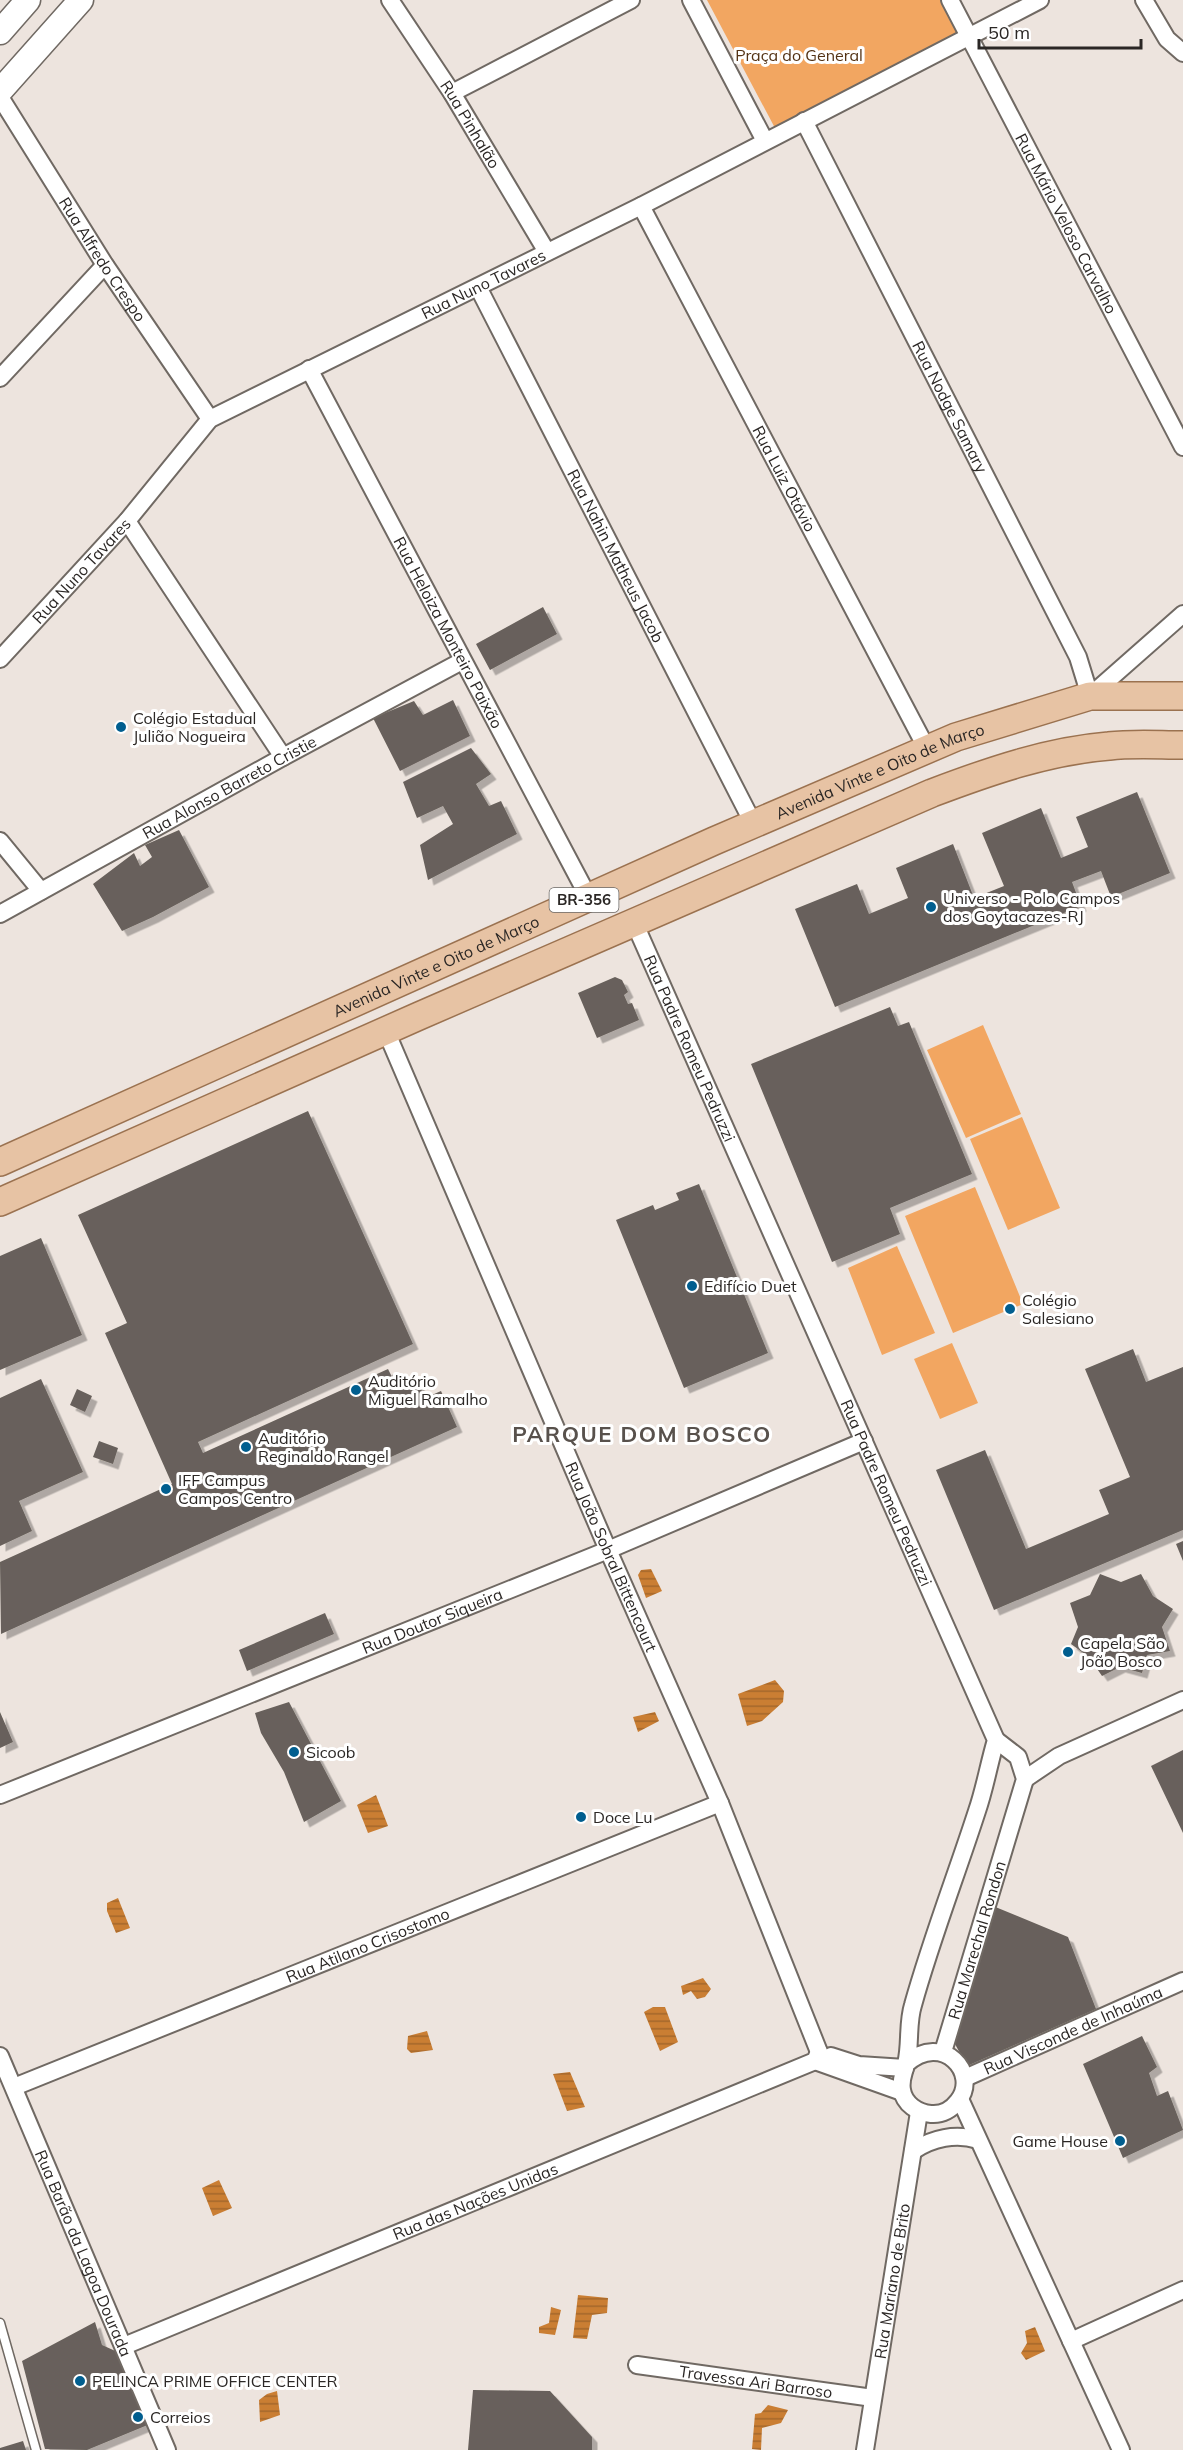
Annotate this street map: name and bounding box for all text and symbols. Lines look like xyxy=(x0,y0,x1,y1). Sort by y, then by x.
scale bar xyxy=(979,12,1141,50)
text: 50 m xyxy=(988,21,1030,44)
park label: Praça do General xyxy=(735,45,863,65)
street label: Rua Pinhalão xyxy=(436,76,505,172)
street label: Rua Mário Veloso Carvalho xyxy=(1011,130,1122,317)
street label: Rua Alfredo Crespo xyxy=(55,193,151,325)
street label: Rua Nuno Tavares xyxy=(418,245,549,323)
street label: Rua Nodge Samary xyxy=(908,338,992,477)
street label: Rua Luiz Otávio xyxy=(748,422,821,535)
street label: Rua Nahin Matheus Jacob xyxy=(563,466,669,646)
street label: Rua Nuno Tavares xyxy=(28,514,135,628)
street label: Rua Heloiza Monteiro Paixão xyxy=(390,533,507,732)
place label: Colégio Estadual Julião Nogueira xyxy=(133,708,256,746)
street label: Avenida Vinte e Oito de Março xyxy=(773,719,987,823)
marker: Colégio Estadual Julião Nogueira xyxy=(114,720,128,734)
street label: Rua Alonso Barreto Cristie xyxy=(139,731,320,843)
road number: BR-356 xyxy=(550,888,618,912)
place label: Universo - Polo Campos dos Goytacazes-RJ xyxy=(943,888,1120,926)
marker: Universo - Polo Campos dos Goytacazes-RJ xyxy=(924,900,938,914)
street label: Avenida Vinte e Oito de Março xyxy=(330,911,542,1021)
street label: Rua Padre Romeu Pedruzzi xyxy=(640,952,740,1145)
place label: Edifício Duet xyxy=(704,1276,797,1296)
marker: Edifício Duet xyxy=(685,1279,699,1293)
place label: Colégio Salesiano xyxy=(1022,1290,1094,1328)
marker: Colégio Salesiano xyxy=(1003,1302,1017,1316)
place label: Auditório Miguel Ramalho xyxy=(368,1371,488,1409)
marker: Auditório Miguel Ramalho xyxy=(349,1383,363,1397)
street label: Rua Padre Romeu Pedruzzi xyxy=(836,1396,937,1589)
district label: PARQUE DOM BOSCO xyxy=(512,1420,772,1448)
place label: Auditório Reginaldo Rangel xyxy=(258,1428,389,1466)
marker: Auditório Reginaldo Rangel xyxy=(239,1440,253,1454)
street label: Rua João Sobral Bittencourt xyxy=(561,1459,662,1655)
place label: IFF Campus Campos Centro xyxy=(178,1470,292,1508)
marker: IFF Campus Campos Centro xyxy=(159,1482,173,1496)
street label: Rua Doutor Siqueira xyxy=(359,1584,505,1658)
place label: Capela São João Bosco xyxy=(1080,1633,1165,1671)
marker: Capela São João Bosco xyxy=(1061,1645,1075,1659)
place label: Sicoob xyxy=(306,1742,355,1762)
marker: Sicoob xyxy=(287,1745,301,1759)
place label: Doce Lu xyxy=(593,1807,653,1827)
marker: Doce Lu xyxy=(574,1810,588,1824)
street label: Rua Marechal Rondon xyxy=(943,1858,1010,2022)
street label: Rua Atilano Crisostomo xyxy=(283,1903,452,1987)
street label: Rua Visconde de Inhaúma xyxy=(980,1981,1165,2079)
place label: Game House xyxy=(1013,2131,1108,2151)
marker: Game House xyxy=(1113,2134,1127,2148)
street label: Rua Barão da Lagoa Dourada xyxy=(31,2147,136,2359)
street label: Rua das Nações Unidas xyxy=(390,2158,561,2244)
street label: Rua Mariano de Brito xyxy=(870,2202,914,2360)
street label: Travessa Ari Barroso xyxy=(678,2361,834,2402)
place label: PELINCA PRIME OFFICE CENTER xyxy=(92,2371,338,2391)
marker: PELINCA PRIME OFFICE CENTER xyxy=(73,2374,87,2388)
place label: Correios xyxy=(150,2407,211,2427)
marker: Correios xyxy=(131,2410,145,2424)

